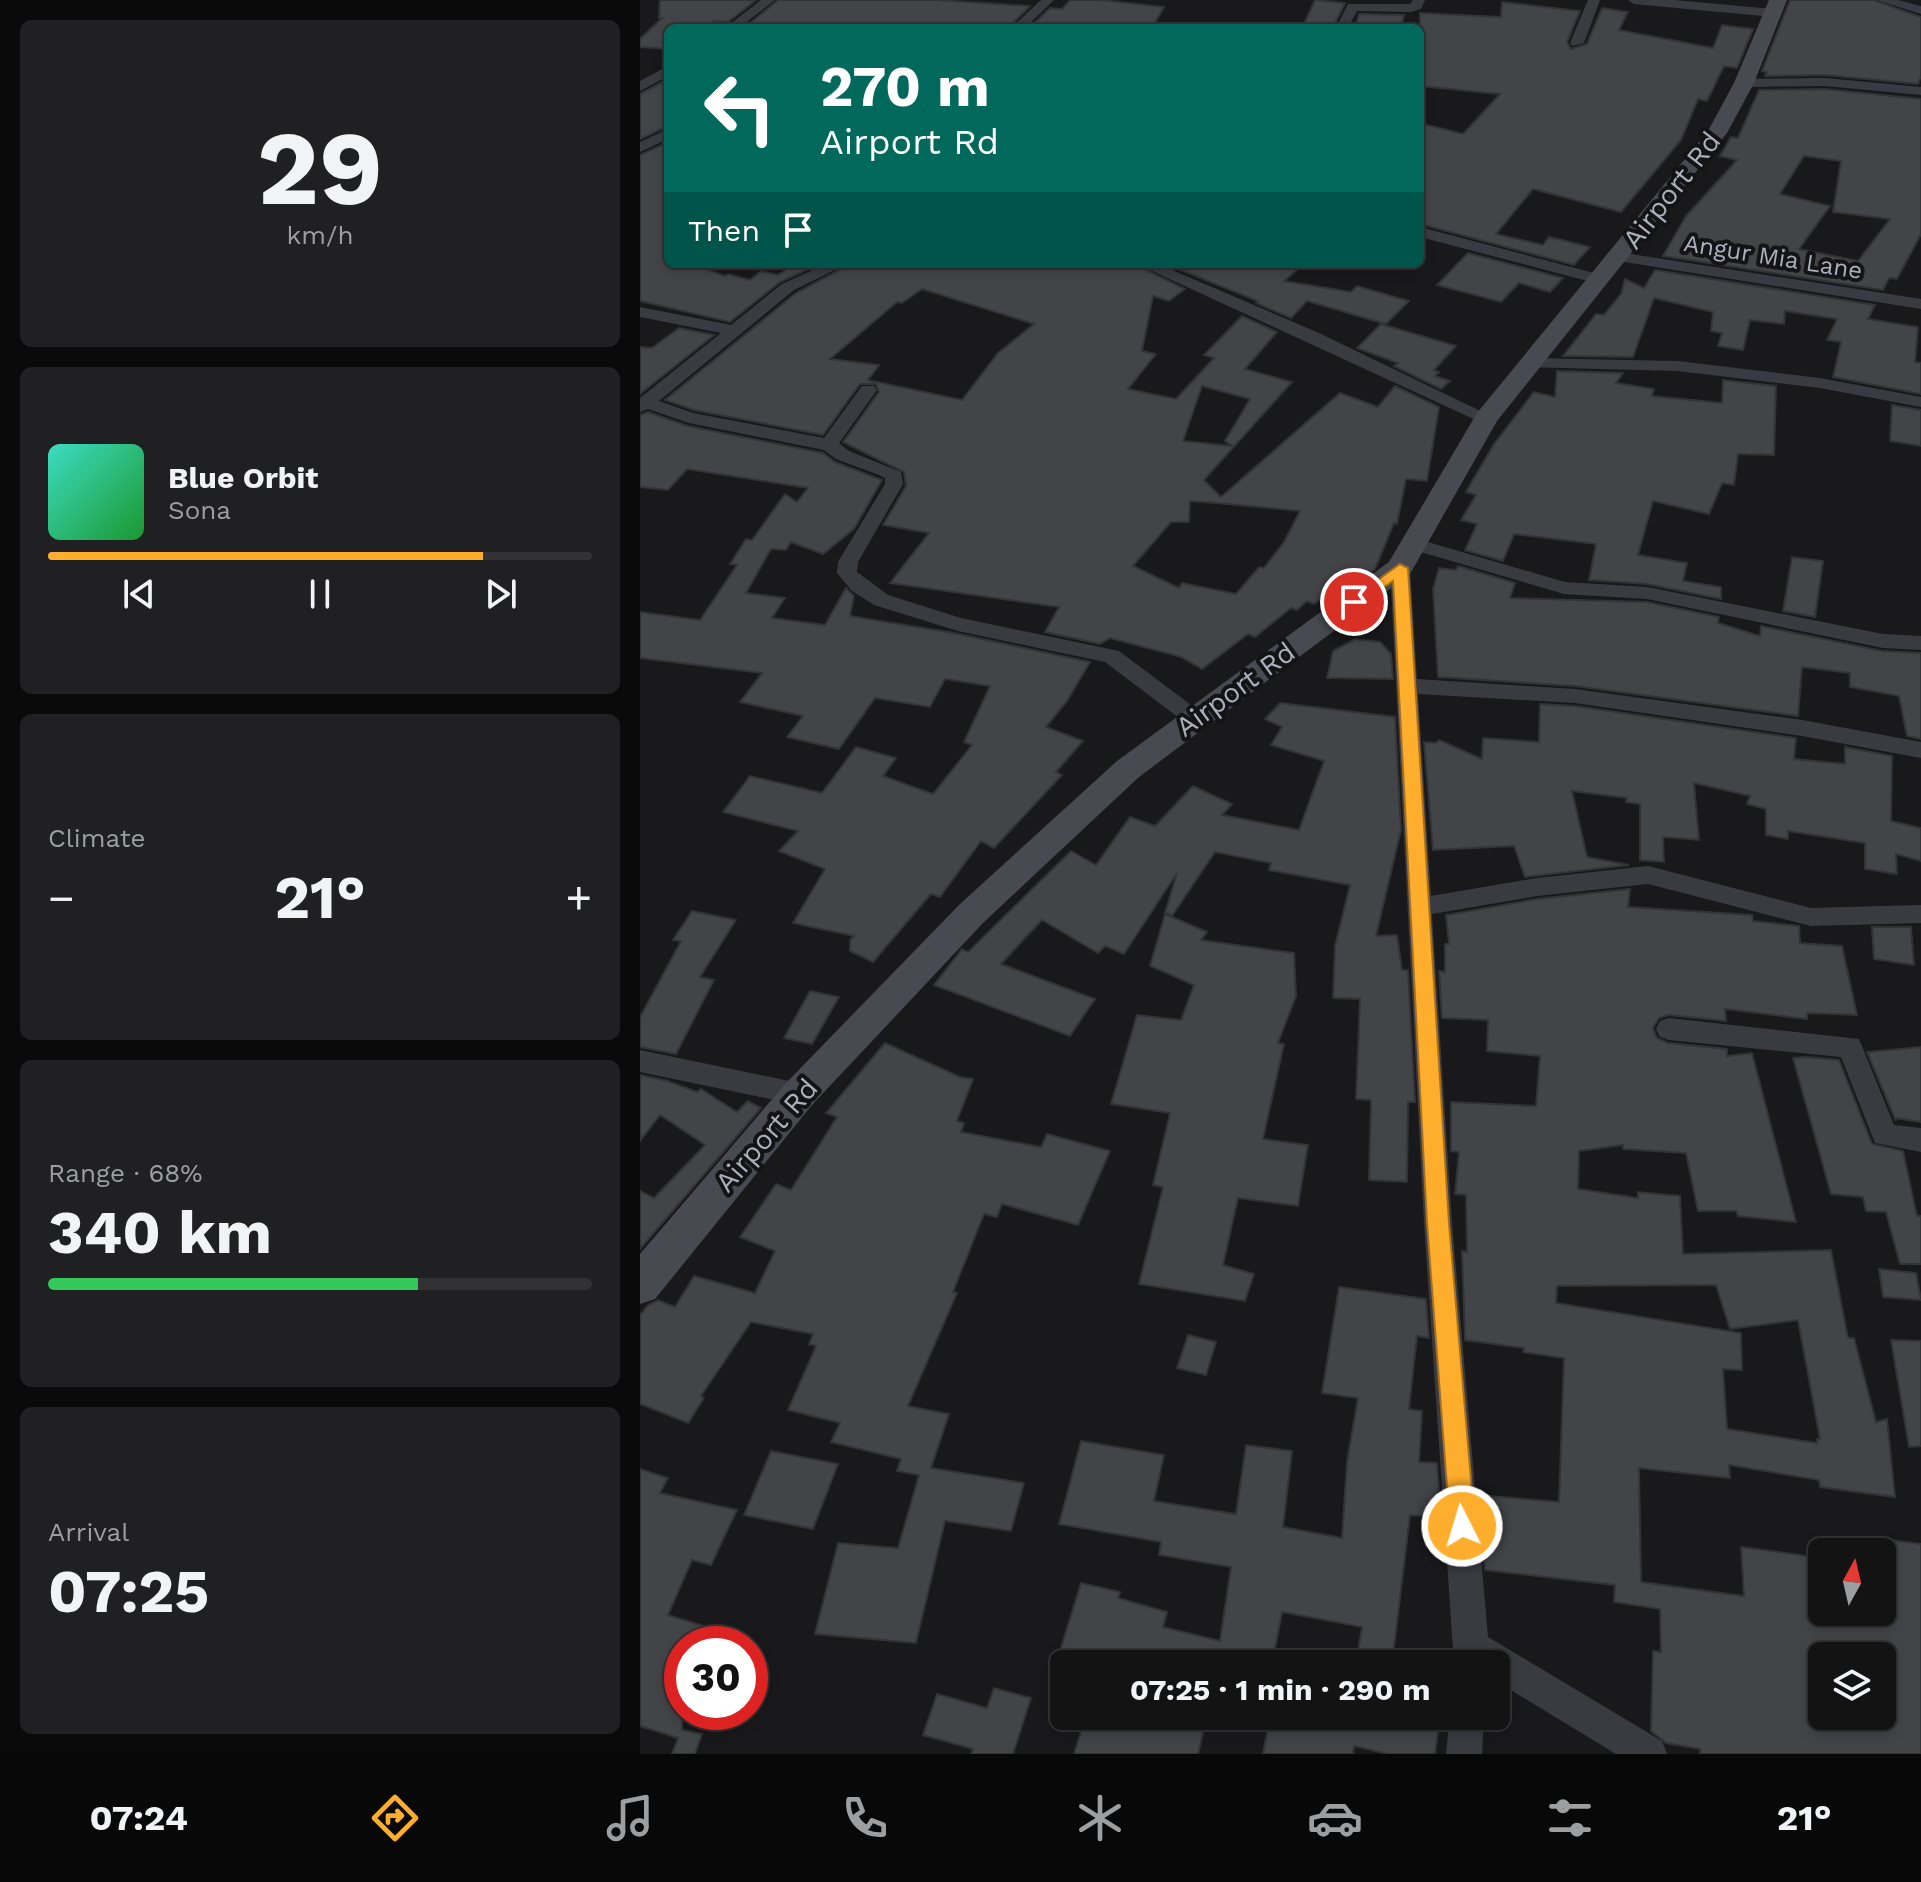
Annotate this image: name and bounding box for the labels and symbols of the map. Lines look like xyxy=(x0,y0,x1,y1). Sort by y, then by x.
street label: Airport Rd xyxy=(1616,125,1727,255)
street label: Angur Mia Lane xyxy=(1682,229,1864,285)
pin xyxy=(1320,568,1388,636)
street label: Airport Rd xyxy=(1169,635,1301,744)
street label: Airport Rd xyxy=(708,1072,825,1199)
position arrow xyxy=(1420,1484,1504,1568)
north arrow xyxy=(1808,1538,1896,1626)
speed limit sign: 30 xyxy=(664,1626,768,1730)

